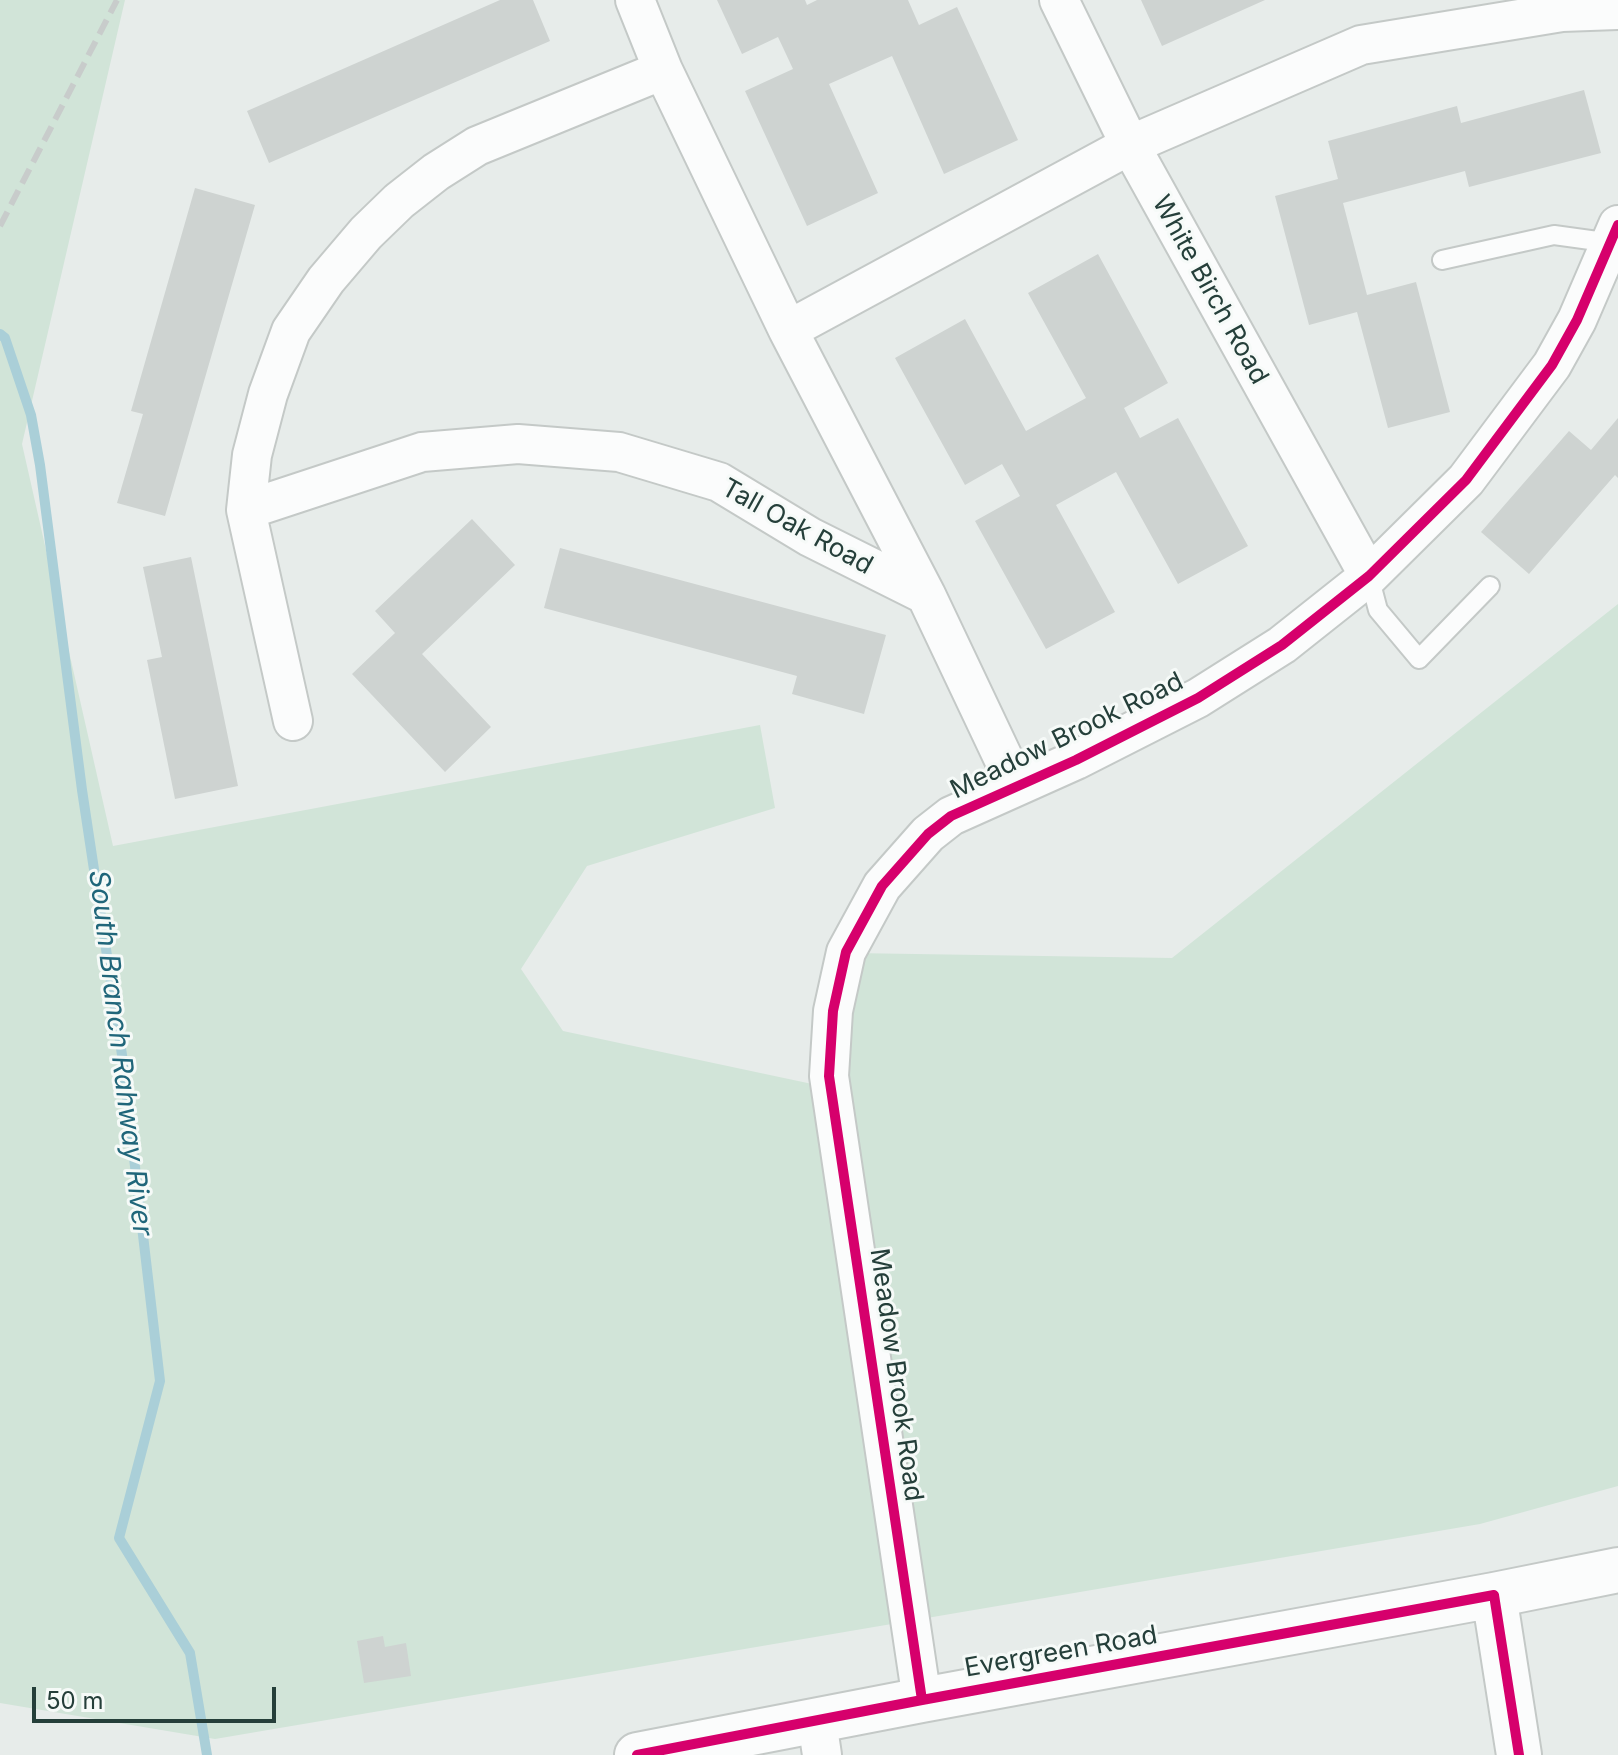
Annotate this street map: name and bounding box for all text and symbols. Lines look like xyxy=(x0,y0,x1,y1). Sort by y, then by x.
street label: White Birch Road xyxy=(1145,190,1275,390)
street label: Tall Oak Road xyxy=(716,473,878,581)
street label: Meadow Brook Road xyxy=(946,666,1188,806)
water label: South Branch Rahway River xyxy=(81,868,159,1238)
street label: Meadow Brook Road xyxy=(863,1247,929,1503)
street label: Evergreen Road xyxy=(962,1620,1160,1684)
scale bar xyxy=(36,1671,280,1721)
text: 50 m xyxy=(46,1686,104,1715)

